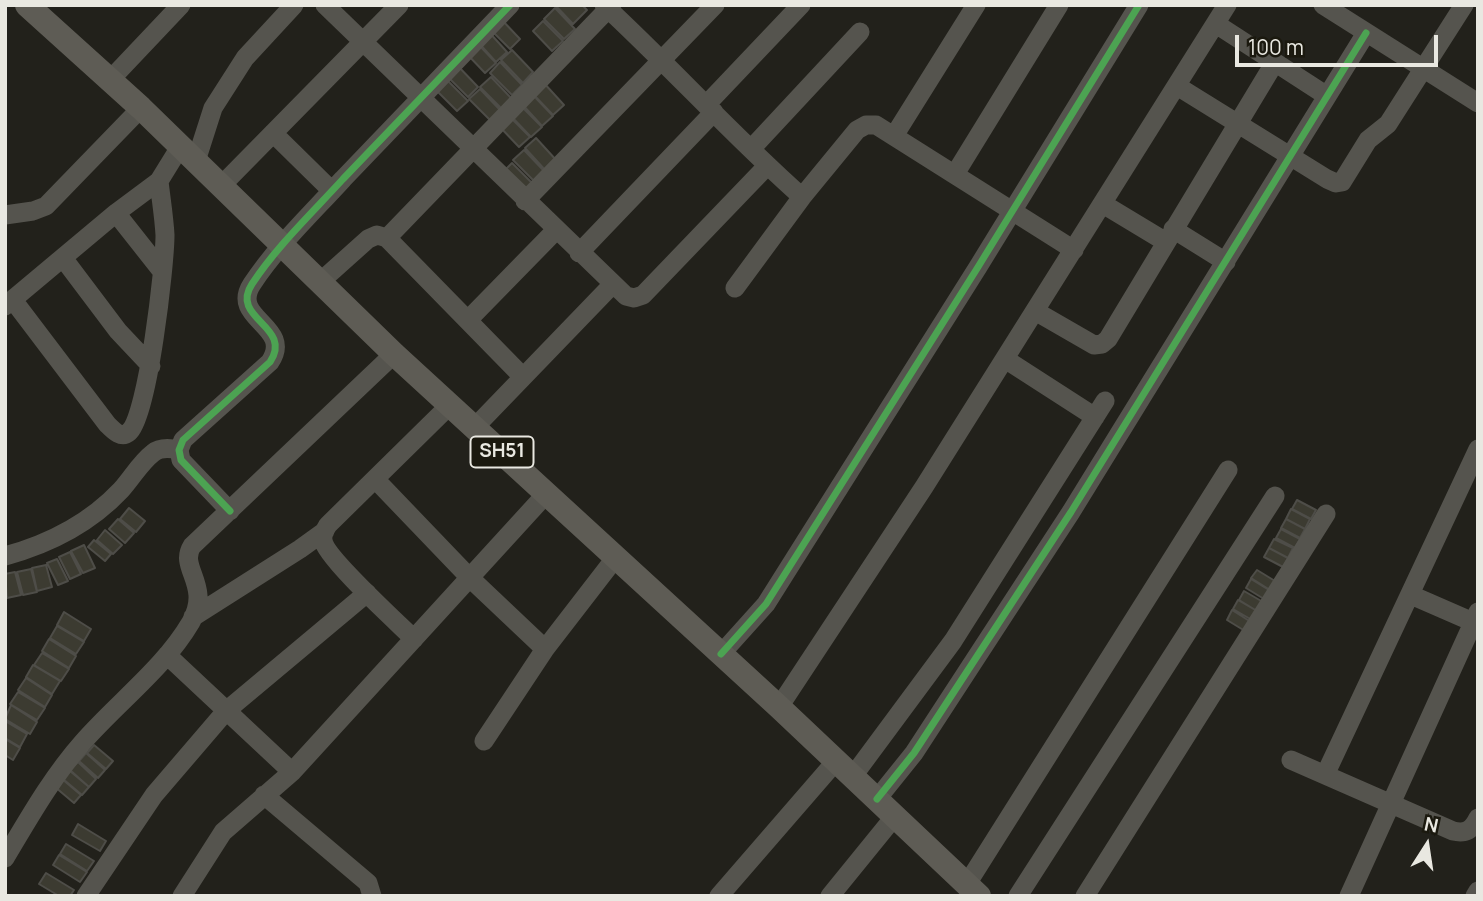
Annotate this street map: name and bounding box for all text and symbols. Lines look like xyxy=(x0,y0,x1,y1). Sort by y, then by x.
scale bar xyxy=(1238,21,1441,65)
text: 100 m xyxy=(1248,33,1304,61)
road number: SH51 xyxy=(470,436,534,467)
north arrow xyxy=(1392,810,1462,880)
text: N xyxy=(1422,810,1441,839)

